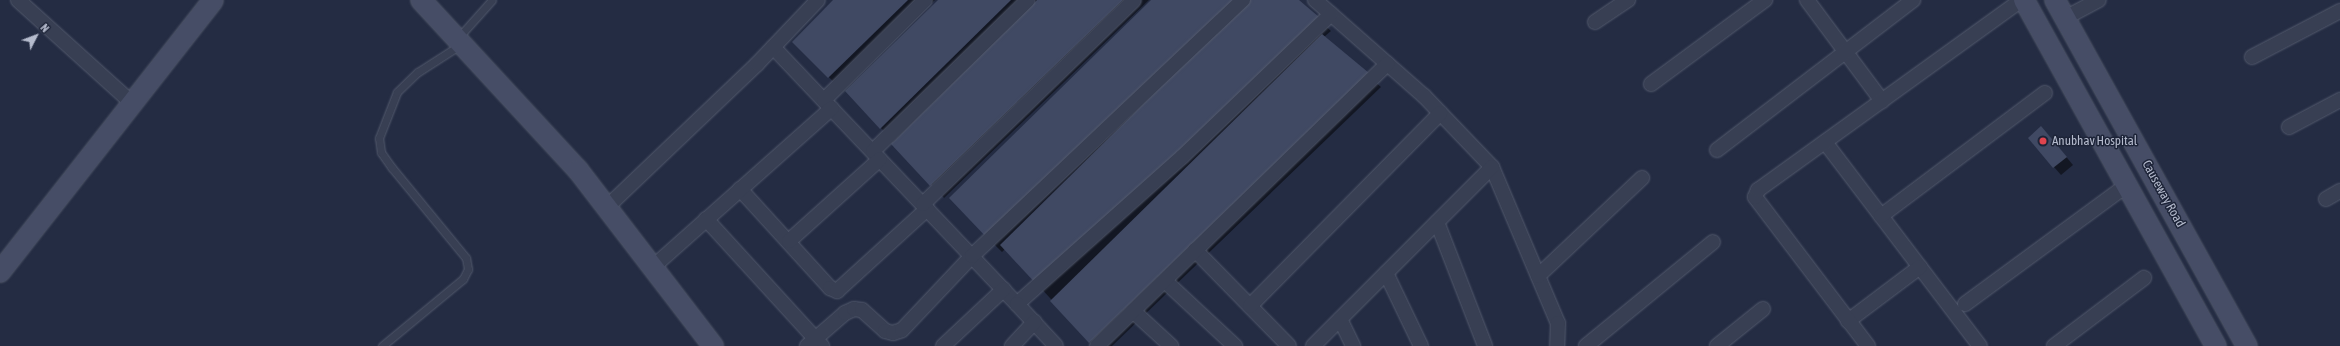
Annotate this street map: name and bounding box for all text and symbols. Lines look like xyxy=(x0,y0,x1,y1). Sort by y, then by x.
north arrow xyxy=(16,16,56,56)
text: N xyxy=(38,22,52,34)
place label: Anubhav Hospital xyxy=(2052,133,2137,149)
marker: Anubhav Hospital xyxy=(2037,135,2049,147)
street label: Causeway Road xyxy=(2138,158,2188,230)

